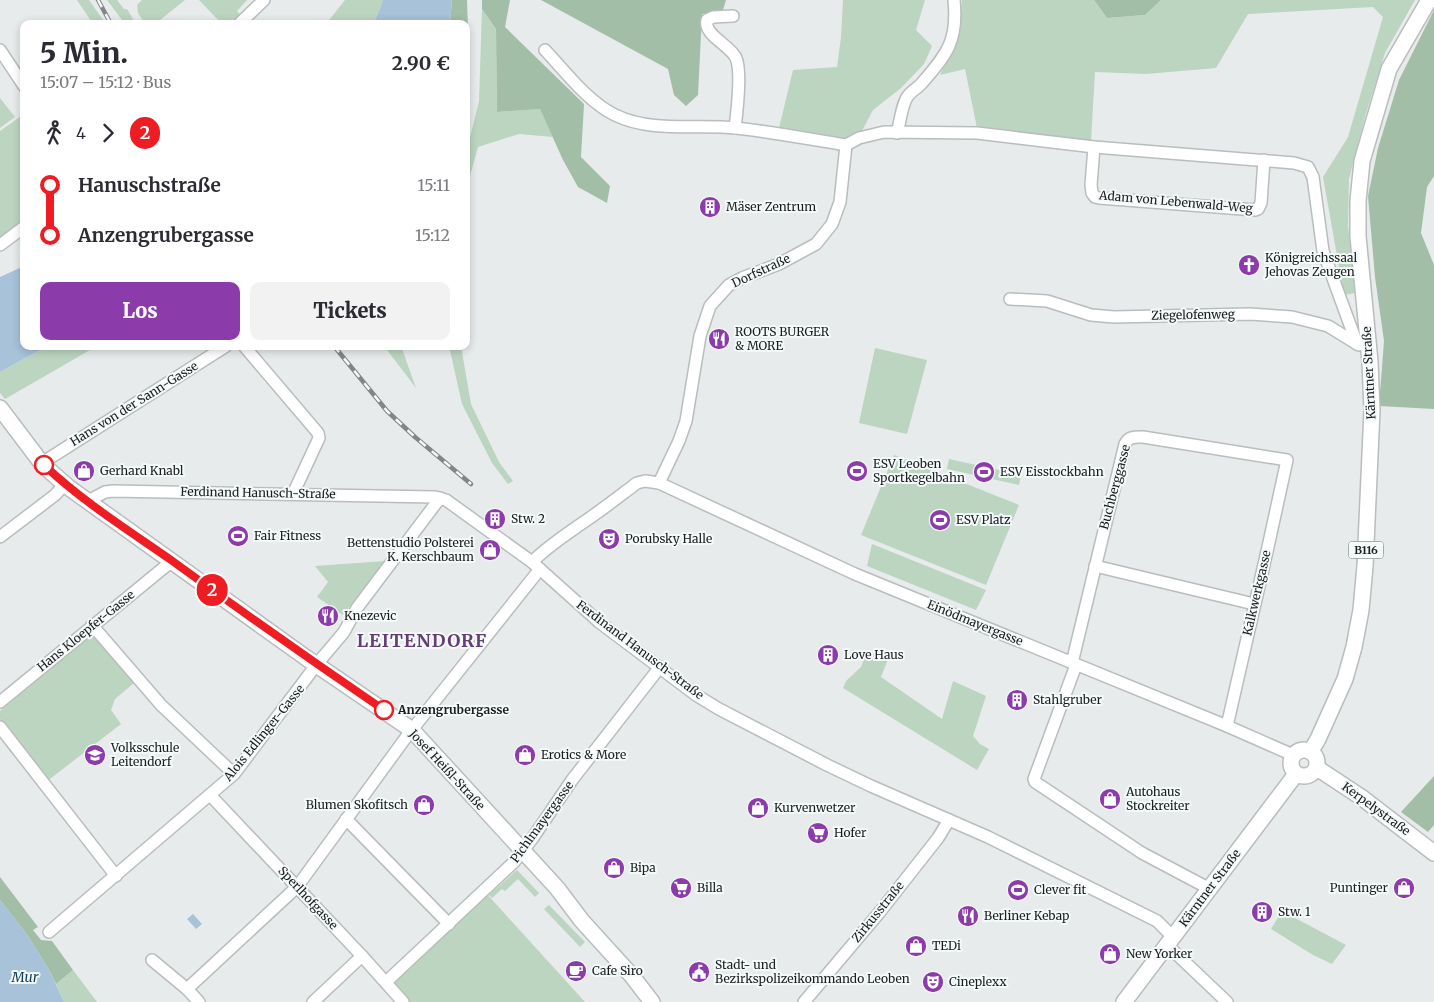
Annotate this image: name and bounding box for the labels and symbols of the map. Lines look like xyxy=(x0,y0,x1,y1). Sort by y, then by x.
street label: Adam von Lebenwald-Weg xyxy=(1098,187,1254,216)
building icon: Mäser Zentrum xyxy=(698,195,722,219)
place label: Mäser Zentrum xyxy=(726,199,816,214)
street label: Dorfstraße xyxy=(729,250,792,291)
place label: Königreichssaal Jehovas Zeugen xyxy=(1264,250,1358,279)
church icon: Königreichssaal Jehovas Zeugen xyxy=(1237,253,1261,277)
street label: Ziegelofenweg xyxy=(1151,306,1236,323)
place label: ROOTS BURGER & MORE xyxy=(735,324,830,353)
street label: Kärntner Straße xyxy=(1359,326,1378,420)
restaurant icon: ROOTS BURGER & MORE xyxy=(707,327,731,351)
street label: Hans von der Sann-Gasse xyxy=(67,358,200,449)
street label: Buchberggasse xyxy=(1096,443,1133,531)
unlabelled marker xyxy=(34,455,54,475)
place label: ESV Leoben Sportkegelbahn xyxy=(873,456,965,485)
shop icon: Gerhard Knabl xyxy=(72,459,96,483)
sports icon: ESV Leoben Sportkegelbahn xyxy=(845,459,869,483)
sports icon: ESV Eisstockbahn xyxy=(972,460,996,484)
place label: Gerhard Knabl xyxy=(100,463,184,478)
place label: ESV Eisstockbahn xyxy=(1000,464,1104,479)
street label: Ferdinand Hanusch-Straße xyxy=(180,484,336,501)
building icon: Stw. 2 xyxy=(483,507,507,531)
sports icon: ESV Platz xyxy=(928,508,952,532)
place label: Stw. 2 xyxy=(511,511,545,526)
place label: ESV Platz xyxy=(956,512,1011,527)
sports icon: Fair Fitness xyxy=(226,524,250,548)
theatre icon: Porubsky Halle xyxy=(597,527,621,551)
place label: Fair Fitness xyxy=(254,528,321,543)
place label: Porubsky Halle xyxy=(625,531,712,546)
place label: Bettenstudio Polsterei K. Kerschbaum xyxy=(347,535,474,564)
shop icon: Bettenstudio Polsterei K. Kerschbaum xyxy=(478,538,502,562)
road number: B116 xyxy=(1348,542,1384,558)
street label: Kalkwerkgasse xyxy=(1239,549,1274,637)
line badge: 2 xyxy=(196,574,228,606)
street label: Hans Kloepfer-Gasse xyxy=(34,587,137,674)
street label: Einödmayergasse xyxy=(925,596,1025,649)
street label: Ferdinand Hanusch-Straße xyxy=(574,597,707,702)
restaurant icon: Knezevic xyxy=(316,604,340,628)
place label: Knezevic xyxy=(344,608,396,623)
district label: LEITENDORF xyxy=(357,629,487,652)
building icon: Love Haus xyxy=(816,643,840,667)
place label: Love Haus xyxy=(844,647,904,662)
street label: Alois Edlinger-Gasse xyxy=(219,681,307,785)
building icon: Stahlgruber xyxy=(1005,688,1029,712)
place label: Stahlgruber xyxy=(1033,692,1103,707)
marker: Anzengrubergasse xyxy=(374,700,394,720)
place label: Anzengrubergasse xyxy=(397,702,510,717)
street label: Josef Heißl-Straße xyxy=(406,726,488,813)
place label: Volksschule Leitendorf xyxy=(110,740,179,769)
school or university icon: Volksschule Leitendorf xyxy=(83,743,107,767)
shop icon: Erotics & More xyxy=(513,743,537,767)
place label: Erotics & More xyxy=(541,747,626,762)
street label: Pichlmayergasse xyxy=(507,778,576,865)
street label: Kerpelystraße xyxy=(1339,779,1413,838)
place label: Autohaus Stockreiter xyxy=(1125,784,1190,813)
shop icon: Autohaus Stockreiter xyxy=(1098,787,1122,811)
shop icon: Blumen Skofitsch xyxy=(412,793,436,817)
shop icon: Kurvenwetzer xyxy=(746,796,770,820)
place label: Blumen Skofitsch xyxy=(306,797,408,812)
place label: Kurvenwetzer xyxy=(774,800,856,815)
supermarket icon: Hofer xyxy=(806,821,830,845)
place label: Hofer xyxy=(834,825,867,840)
street label: Kärntner Straße xyxy=(1176,846,1244,929)
shop icon: Bipa xyxy=(602,856,626,880)
place label: Bipa xyxy=(630,860,656,875)
street label: Sperlhofgasse xyxy=(275,863,341,932)
supermarket icon: Billa xyxy=(669,876,693,900)
shop icon: Puntinger xyxy=(1392,876,1416,900)
street label: Zirkusstraße xyxy=(848,878,907,945)
sports icon: Clever fit xyxy=(1006,878,1030,902)
place label: Billa xyxy=(697,880,723,895)
place label: Puntinger xyxy=(1330,880,1389,895)
place label: Clever fit xyxy=(1034,882,1087,897)
building icon: Stw. 1 xyxy=(1250,900,1274,924)
restaurant icon: Berliner Kebap xyxy=(956,904,980,928)
place label: Stw. 1 xyxy=(1278,904,1311,919)
place label: Berliner Kebap xyxy=(984,908,1069,923)
shop icon: TEDi xyxy=(904,934,928,958)
place label: TEDi xyxy=(932,938,961,953)
shop icon: New Yorker xyxy=(1098,942,1122,966)
place label: New Yorker xyxy=(1126,946,1193,961)
place label: Stadt- und Bezirkspolizeikommando Leoben xyxy=(715,957,910,986)
cafe icon: Cafe Siro xyxy=(564,959,588,983)
public building icon: Stadt- und Bezirkspolizeikommando Leoben xyxy=(687,960,711,984)
place label: Cafe Siro xyxy=(592,963,643,978)
water label: Mur xyxy=(11,968,39,986)
theatre icon: Cineplexx xyxy=(921,970,945,994)
place label: Cineplexx xyxy=(949,974,1007,989)

